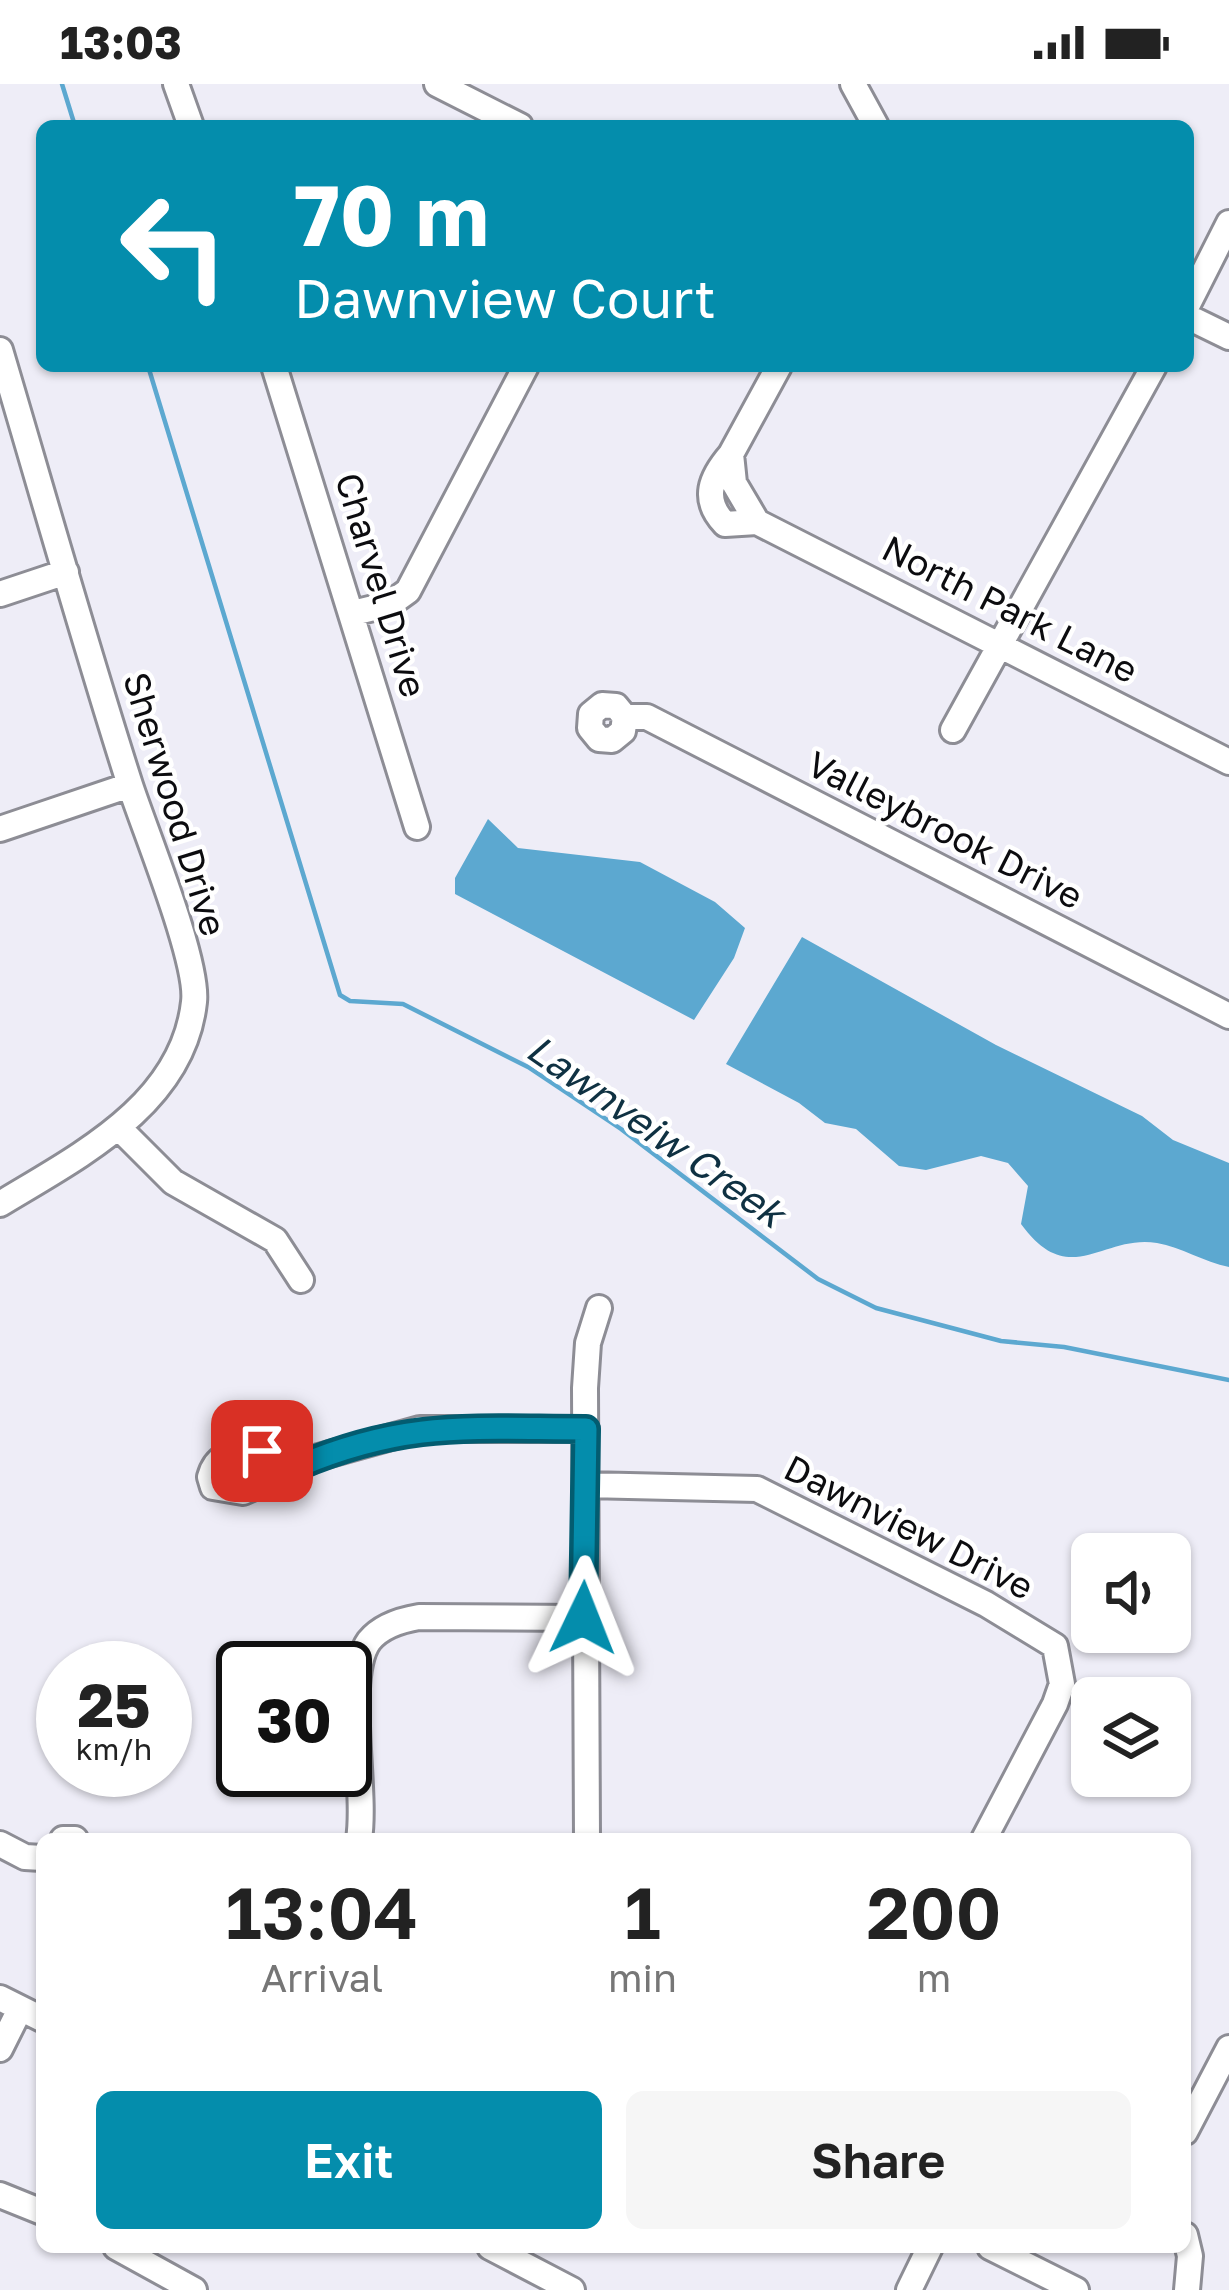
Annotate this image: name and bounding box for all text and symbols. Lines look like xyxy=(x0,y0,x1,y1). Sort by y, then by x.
text: 13:03 xyxy=(60,15,182,69)
text: 70 m xyxy=(294,164,489,264)
icon: left xyxy=(96,168,252,324)
text: Dawnview Court xyxy=(294,265,716,330)
street label: Charvel Drive xyxy=(327,468,436,702)
street label: North Park Lane xyxy=(876,526,1145,691)
street label: Sherwood Drive xyxy=(115,667,236,941)
street label: Valleybrook Drive xyxy=(801,742,1090,917)
water label: Lawnveiw Creek xyxy=(519,1024,797,1239)
pin xyxy=(211,1400,313,1502)
icon: arrive xyxy=(229,1418,295,1484)
street label: Dawnview Drive xyxy=(778,1445,1041,1608)
map controls xyxy=(1071,1533,1191,1797)
button: sound xyxy=(1071,1533,1191,1653)
position arrow xyxy=(520,1555,646,1681)
speed limit sign: 30 xyxy=(216,1641,372,1797)
text: 25 xyxy=(77,1668,151,1740)
button: layers xyxy=(1071,1677,1191,1797)
text: km/h xyxy=(76,1731,152,1767)
text: 13:04 xyxy=(225,1868,419,1955)
text: 1 xyxy=(624,1868,661,1955)
text: 200 xyxy=(866,1868,1002,1955)
text: Arrival xyxy=(261,1954,383,2001)
text: min xyxy=(608,1954,677,2001)
text: m xyxy=(917,1954,951,2001)
button: Exit xyxy=(96,2091,602,2229)
button: Share xyxy=(626,2091,1131,2229)

